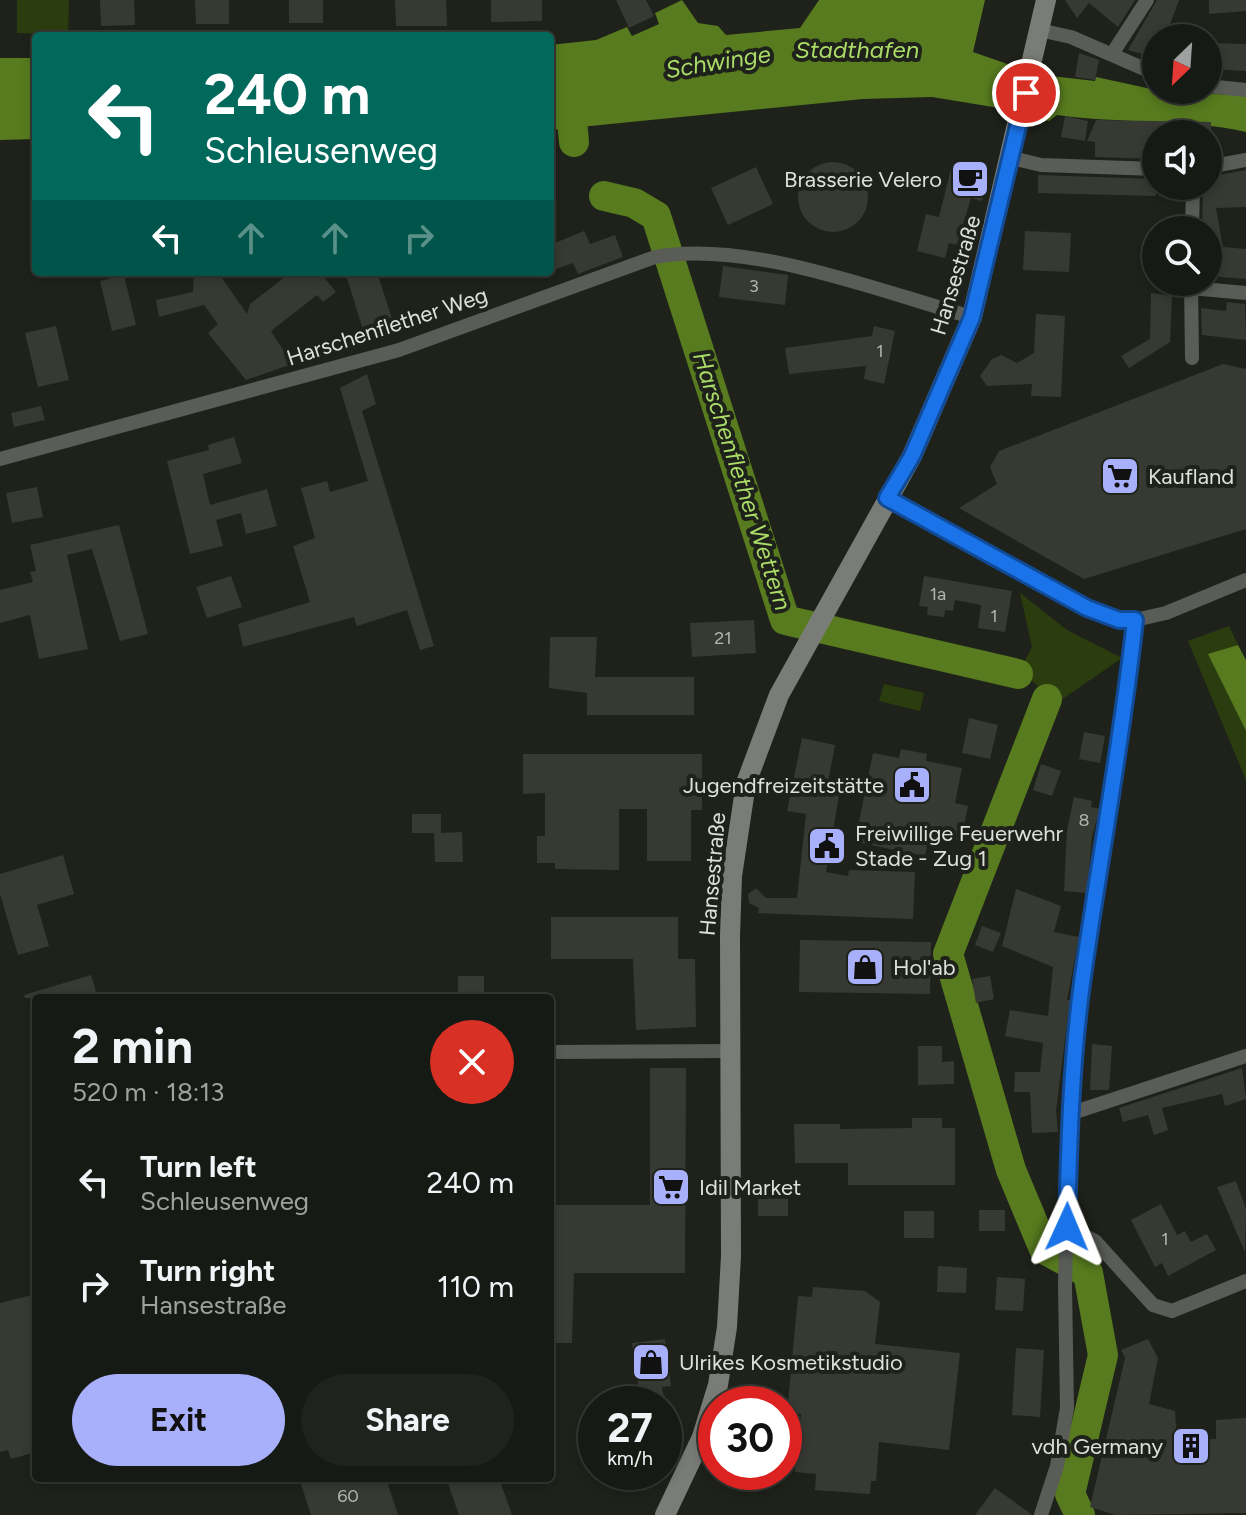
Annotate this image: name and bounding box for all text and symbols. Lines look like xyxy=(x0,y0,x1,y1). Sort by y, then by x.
north arrow xyxy=(1142,24,1222,104)
map controls xyxy=(1142,24,1222,296)
water label: Stadthafen xyxy=(795,35,919,64)
water label: Schwinge xyxy=(663,39,773,84)
pin xyxy=(992,59,1060,127)
text: 240 m xyxy=(204,61,370,128)
icon: left xyxy=(72,64,176,168)
icon: arrive xyxy=(1004,71,1048,115)
button: sound xyxy=(1142,120,1222,200)
text: Schleusenweg xyxy=(204,129,438,172)
cafe icon: Brasserie Velero xyxy=(949,158,991,200)
place label: Brasserie Velero xyxy=(784,166,942,193)
street label: Hansestraße xyxy=(924,212,987,338)
icon: left xyxy=(145,216,189,260)
icon: ahead xyxy=(229,216,273,260)
icon: ahead xyxy=(313,216,357,260)
icon: right xyxy=(397,216,441,260)
button: search xyxy=(1142,216,1222,296)
house number: 3 xyxy=(749,275,759,297)
street label: Harschenflether Weg xyxy=(283,281,491,372)
house number: 1 xyxy=(876,340,884,362)
water label: Harschenflether Wettern xyxy=(687,348,798,614)
supermarket icon: Kaufland xyxy=(1099,455,1141,497)
place label: Kaufland xyxy=(1148,463,1234,490)
house number: 1a xyxy=(930,583,946,605)
house number: 1 xyxy=(990,605,998,627)
house number: 21 xyxy=(714,627,732,649)
public building icon: Jugendfreizeitstätte xyxy=(891,764,933,806)
place label: Jugendfreizeitstätte xyxy=(683,772,884,799)
house number: 8 xyxy=(1078,809,1090,831)
street label: Hansestraße xyxy=(694,811,731,937)
place label: Freiwillige Feuerwehr Stade - Zug 1 xyxy=(855,820,1064,872)
public building icon: Freiwillige Feuerwehr Stade - Zug 1 xyxy=(806,825,848,867)
shop icon: Hol'ab xyxy=(844,946,886,988)
place label: Hol'ab xyxy=(893,954,956,981)
text: 2 min xyxy=(72,1017,193,1075)
button: close xyxy=(430,1020,514,1104)
text: 520 m · 18:13 xyxy=(72,1076,224,1108)
text: Turn left xyxy=(140,1148,257,1185)
icon: left xyxy=(72,1160,116,1204)
text: 240 m xyxy=(426,1164,514,1201)
supermarket icon: Idil Market xyxy=(650,1166,692,1208)
place label: Idil Market xyxy=(699,1174,801,1201)
text: Schleusenweg xyxy=(140,1185,309,1217)
position arrow xyxy=(1025,1185,1109,1269)
house number: 1 xyxy=(1161,1228,1169,1250)
text: Turn right xyxy=(140,1252,275,1289)
icon: right xyxy=(72,1264,116,1308)
text: 110 m xyxy=(437,1268,514,1305)
text: Hansestraße xyxy=(140,1289,286,1321)
shop icon: Ulrikes Kosmetikstudio xyxy=(630,1341,672,1383)
place label: Ulrikes Kosmetikstudio xyxy=(679,1349,903,1376)
button: Exit xyxy=(72,1374,285,1466)
button: Share xyxy=(301,1374,514,1466)
speed limit sign: 30 xyxy=(698,1386,802,1490)
text: 27 xyxy=(607,1404,653,1452)
building icon: vdh Germany xyxy=(1170,1425,1212,1467)
place label: vdh Germany xyxy=(1031,1433,1163,1460)
text: km/h xyxy=(607,1446,653,1470)
house number: 60 xyxy=(337,1485,359,1507)

